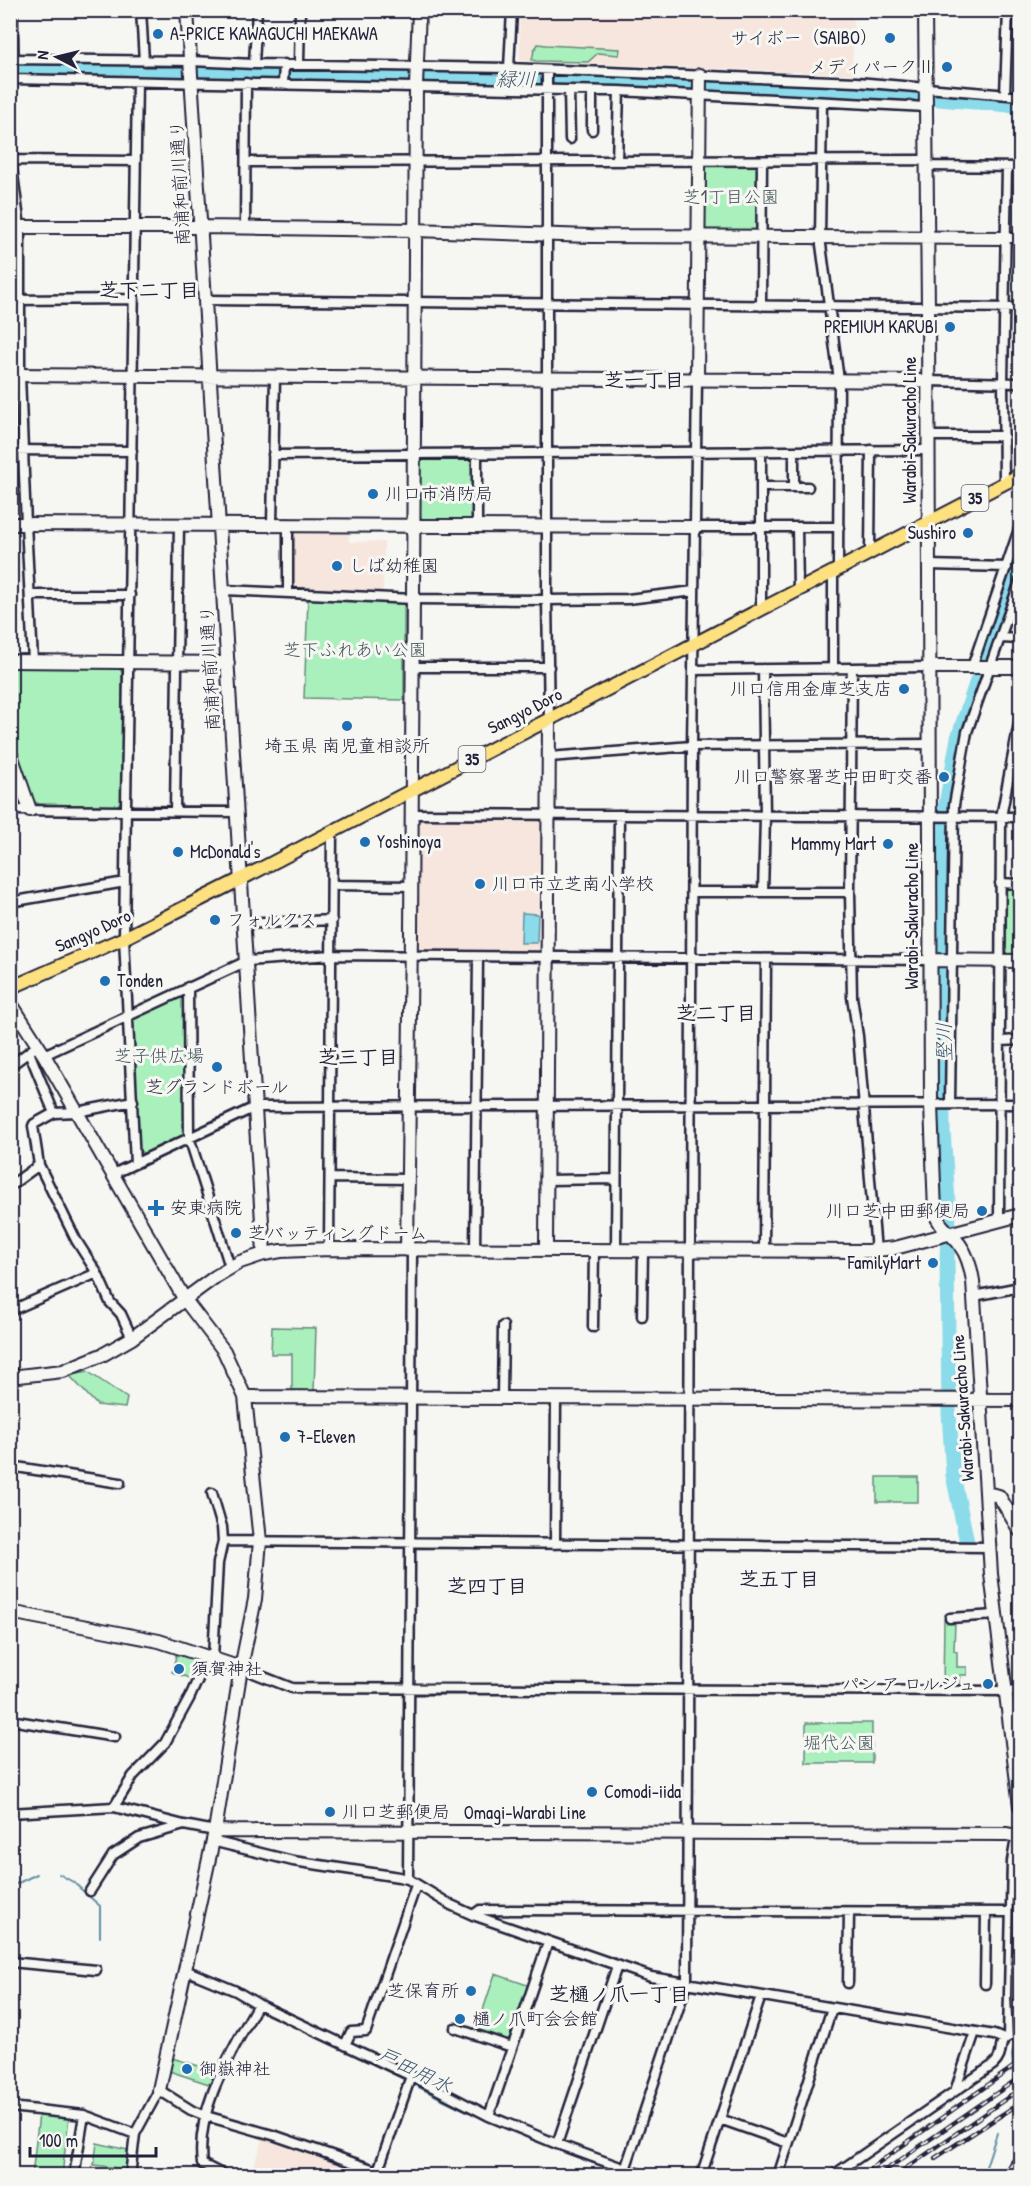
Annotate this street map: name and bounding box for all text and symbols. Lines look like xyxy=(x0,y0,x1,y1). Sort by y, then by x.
place label: A-PRICE KAWAGUCHI MAEKAWA xyxy=(170,21,378,46)
place label: サイボー（SAIBO） xyxy=(731,25,878,50)
north arrow xyxy=(27,27,87,87)
marker: A-PRICE KAWAGUCHI MAEKAWA xyxy=(151,27,165,41)
marker: サイボー（SAIBO） xyxy=(883,31,897,45)
text: N xyxy=(31,49,54,61)
place label: メディパークⅡ xyxy=(809,54,935,79)
marker: メディパークⅡ xyxy=(940,60,954,74)
water label: 緑川 xyxy=(496,65,536,92)
street label: 南浦和前川通り xyxy=(164,119,195,247)
park label: 芝1丁目公園 xyxy=(683,184,779,209)
district label: 芝下二丁目 xyxy=(99,276,199,303)
place label: PREMIUM KARUBI xyxy=(824,314,938,339)
marker: PREMIUM KARUBI xyxy=(943,320,957,334)
street label: Warabi-Sakuracho Line xyxy=(897,357,922,503)
district label: 芝一丁目 xyxy=(604,366,684,393)
place label: 川口市消防局 xyxy=(385,481,493,506)
road number: 35 xyxy=(962,485,988,511)
marker: 川口市消防局 xyxy=(366,487,380,501)
place label: Sushiro xyxy=(908,520,956,545)
marker: Sushiro xyxy=(961,526,975,540)
place label: しば幼稚園 xyxy=(349,553,439,578)
marker: しば幼稚園 xyxy=(330,559,344,573)
street label: 南浦和前川通り xyxy=(194,604,225,732)
park label: 芝下ふれあい公園 xyxy=(283,637,427,662)
place label: 川口信用金庫芝支店 xyxy=(730,676,892,701)
street label: Sangyo Doro xyxy=(483,681,566,740)
marker: 川口信用金庫芝支店 xyxy=(897,682,911,696)
marker: 埼玉県 南児童相談所 xyxy=(340,719,354,733)
place label: 埼玉県 南児童相談所 xyxy=(264,733,430,758)
road number: 35 xyxy=(458,746,486,772)
place label: 川口警察署芝中田町交番 xyxy=(734,764,932,789)
marker: 川口警察署芝中田町交番 xyxy=(937,770,951,784)
place label: Yoshinoya xyxy=(377,829,441,854)
place label: Mammy Mart xyxy=(791,831,877,856)
marker: Yoshinoya xyxy=(358,835,372,849)
marker: Mammy Mart xyxy=(881,837,895,851)
place label: McDonald's xyxy=(190,839,260,864)
street label: Warabi-Sakuracho Line xyxy=(899,843,924,989)
marker: McDonald's xyxy=(171,845,185,859)
place label: 川口市立芝南小学校 xyxy=(492,871,654,896)
marker: 川口市立芝南小学校 xyxy=(473,877,487,891)
street label: Sangyo Doro xyxy=(51,903,135,958)
place label: フォルクス xyxy=(227,907,317,932)
marker: フォルクス xyxy=(208,913,222,927)
place label: Tonden xyxy=(117,968,163,993)
marker: Tonden xyxy=(98,974,112,988)
district label: 芝二丁目 xyxy=(676,999,756,1026)
water label: 竪川 xyxy=(930,1022,957,1062)
park label: 芝子供広場 xyxy=(114,1043,204,1068)
district label: 芝三丁目 xyxy=(318,1043,398,1070)
marker: 芝グランドボール xyxy=(210,1060,224,1074)
place label: 芝グランドボール xyxy=(146,1074,288,1099)
place label: 安東病院 xyxy=(170,1195,242,1220)
place label: 川口芝中田郵便局 xyxy=(826,1198,970,1223)
marker: 安東病院 xyxy=(147,1199,165,1217)
marker: 川口芝中田郵便局 xyxy=(975,1204,989,1218)
place label: 芝バッティングドーム xyxy=(248,1220,427,1245)
marker: 芝バッティングドーム xyxy=(229,1226,243,1240)
place label: FamilyMart xyxy=(847,1250,922,1275)
marker: FamilyMart xyxy=(926,1256,940,1270)
street label: Warabi-Sakuracho Line xyxy=(945,1334,980,1482)
place label: 7-Eleven xyxy=(297,1424,356,1449)
marker: 7-Eleven xyxy=(278,1430,292,1444)
district label: 芝五丁目 xyxy=(739,1565,819,1592)
district label: 芝四丁目 xyxy=(447,1572,527,1599)
place label: 須賀神社 xyxy=(191,1656,263,1681)
marker: 須賀神社 xyxy=(172,1662,186,1676)
place label: パン ア ロルジュ xyxy=(842,1671,976,1696)
marker: パン ア ロルジュ xyxy=(981,1677,995,1691)
park label: 堀代公園 xyxy=(803,1730,875,1755)
place label: Comodi-iida xyxy=(604,1779,681,1804)
marker: Comodi-iida xyxy=(585,1785,599,1799)
place label: 川口芝郵便局 xyxy=(342,1799,450,1824)
street label: Omagi-Warabi Line xyxy=(464,1800,586,1825)
marker: 川口芝郵便局 xyxy=(323,1805,337,1819)
place label: 芝保育所 xyxy=(387,1978,459,2003)
district label: 芝樋ノ爪一丁目 xyxy=(549,1980,689,2007)
marker: 芝保育所 xyxy=(464,1984,478,1998)
place label: 樋ノ爪町会会館 xyxy=(472,2006,598,2031)
marker: 樋ノ爪町会会館 xyxy=(453,2012,467,2026)
water label: 戸田用水 xyxy=(373,2040,457,2099)
place label: 御嶽神社 xyxy=(199,2056,271,2081)
marker: 御嶽神社 xyxy=(180,2062,194,2076)
scale bar xyxy=(30,2120,156,2158)
text: 100 m xyxy=(39,2128,78,2153)

